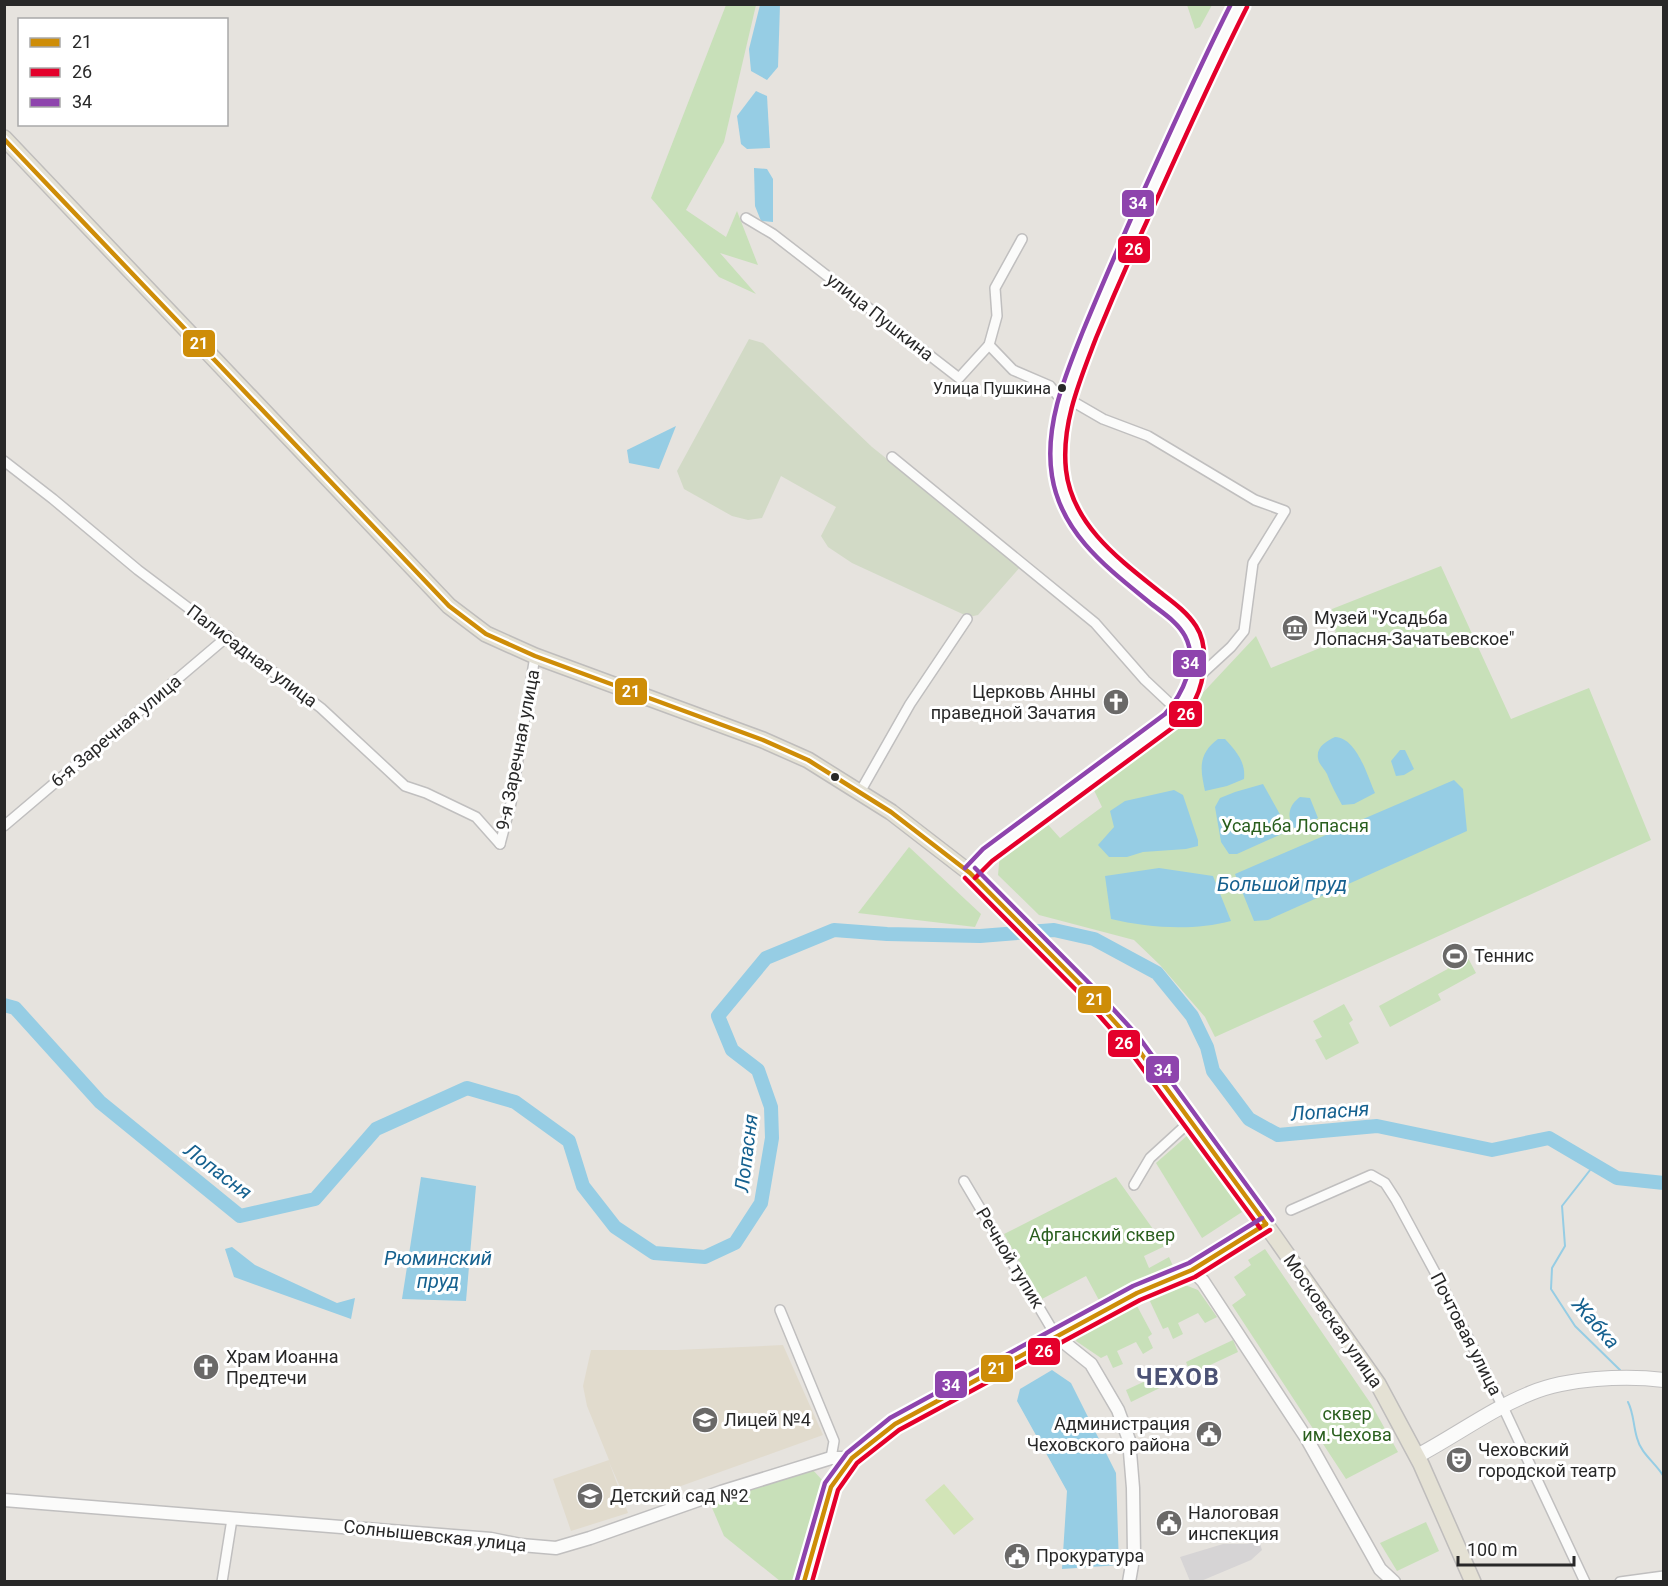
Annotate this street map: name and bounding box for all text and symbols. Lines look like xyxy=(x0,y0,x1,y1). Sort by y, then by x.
legend xyxy=(18,18,228,126)
text: 21 xyxy=(72,31,92,52)
text: 26 xyxy=(72,61,92,82)
text: 34 xyxy=(72,91,92,112)
line badge: 34 xyxy=(1121,189,1155,218)
text: 34 xyxy=(1129,194,1147,213)
line badge: 26 xyxy=(1117,235,1151,264)
text: 26 xyxy=(1125,240,1143,259)
street label: улица Пушкина xyxy=(823,268,938,365)
line badge: 21 xyxy=(182,329,216,358)
text: 21 xyxy=(190,334,208,353)
place label: Улица Пушкина xyxy=(933,379,1051,398)
marker: Улица Пушкина xyxy=(1056,382,1068,394)
street label: Палисадная улица xyxy=(183,600,321,711)
place label: Музей "Усадьба Лопасня-Зачатьевское" xyxy=(1314,607,1514,649)
museum icon: Музей "Усадьба Лопасня-Зачатьевское" xyxy=(1280,613,1310,643)
line badge: 34 xyxy=(1172,649,1207,678)
text: 34 xyxy=(1181,654,1199,673)
street label: 9-я Заречная улица xyxy=(492,668,543,832)
street label: 6-я Заречная улица xyxy=(46,670,185,791)
line badge: 21 xyxy=(614,677,648,706)
place label: Церковь Анны праведной Зачатия xyxy=(931,681,1096,723)
text: 21 xyxy=(622,682,640,701)
church icon: Церковь Анны праведной Зачатия xyxy=(1101,687,1131,717)
line badge: 26 xyxy=(1168,700,1203,728)
text: 26 xyxy=(1177,705,1195,724)
unlabelled marker xyxy=(829,771,841,783)
park label: Усадьба Лопасня xyxy=(1221,815,1369,836)
water label: Большой пруд xyxy=(1217,872,1347,896)
sports icon: Теннис xyxy=(1440,941,1470,971)
place label: Теннис xyxy=(1474,945,1534,966)
line badge: 21 xyxy=(1077,985,1112,1014)
text: 21 xyxy=(1086,990,1104,1009)
line badge: 26 xyxy=(1107,1029,1141,1058)
text: 26 xyxy=(1115,1034,1133,1053)
line badge: 34 xyxy=(1145,1055,1180,1084)
text: 34 xyxy=(1154,1061,1172,1080)
water label: Лопасня xyxy=(1289,1096,1370,1126)
water label: Лопасня xyxy=(729,1113,763,1194)
water label: Лопасня xyxy=(179,1137,257,1204)
street label: Речной тупик xyxy=(972,1204,1049,1312)
park label: Афганский сквер xyxy=(1029,1224,1175,1245)
water label: Рюминский пруд xyxy=(384,1246,492,1293)
street label: Московская улица xyxy=(1279,1250,1387,1392)
street label: Почтовая улица xyxy=(1426,1269,1507,1399)
water label: Жабка xyxy=(1567,1292,1625,1353)
line badge: 26 xyxy=(1027,1337,1061,1366)
text: 26 xyxy=(1035,1342,1053,1361)
place label: Храм Иоанна Предтечи xyxy=(226,1346,338,1388)
church icon: Храм Иоанна Предтечи xyxy=(191,1352,221,1382)
line badge: 21 xyxy=(980,1354,1014,1383)
text: 21 xyxy=(988,1359,1006,1378)
district label: ЧЕХОВ xyxy=(1136,1363,1220,1391)
line badge: 34 xyxy=(934,1370,968,1399)
text: 34 xyxy=(942,1376,960,1395)
park label: сквер им.Чехова xyxy=(1302,1403,1392,1445)
school or university icon: Лицей №4 xyxy=(690,1405,720,1435)
place label: Лицей №4 xyxy=(724,1409,811,1430)
place label: Администрация Чеховского района xyxy=(1027,1413,1190,1455)
public building icon: Администрация Чеховского района xyxy=(1194,1419,1224,1449)
place label: Чеховский городской театр xyxy=(1478,1439,1616,1481)
theatre icon: Чеховский городской театр xyxy=(1444,1445,1474,1475)
school or university icon: Детский сад №2 xyxy=(575,1481,605,1511)
place label: Детский сад №2 xyxy=(610,1485,749,1506)
place label: Налоговая инспекция xyxy=(1188,1502,1279,1544)
public building icon: Налоговая инспекция xyxy=(1154,1508,1184,1538)
street label: Солнышевская улица xyxy=(343,1515,527,1556)
scale bar xyxy=(1458,1529,1574,1567)
text: 100 m xyxy=(1467,1539,1518,1560)
public building icon: Прокуратура xyxy=(1002,1541,1032,1571)
place label: Прокуратура xyxy=(1036,1545,1144,1566)

